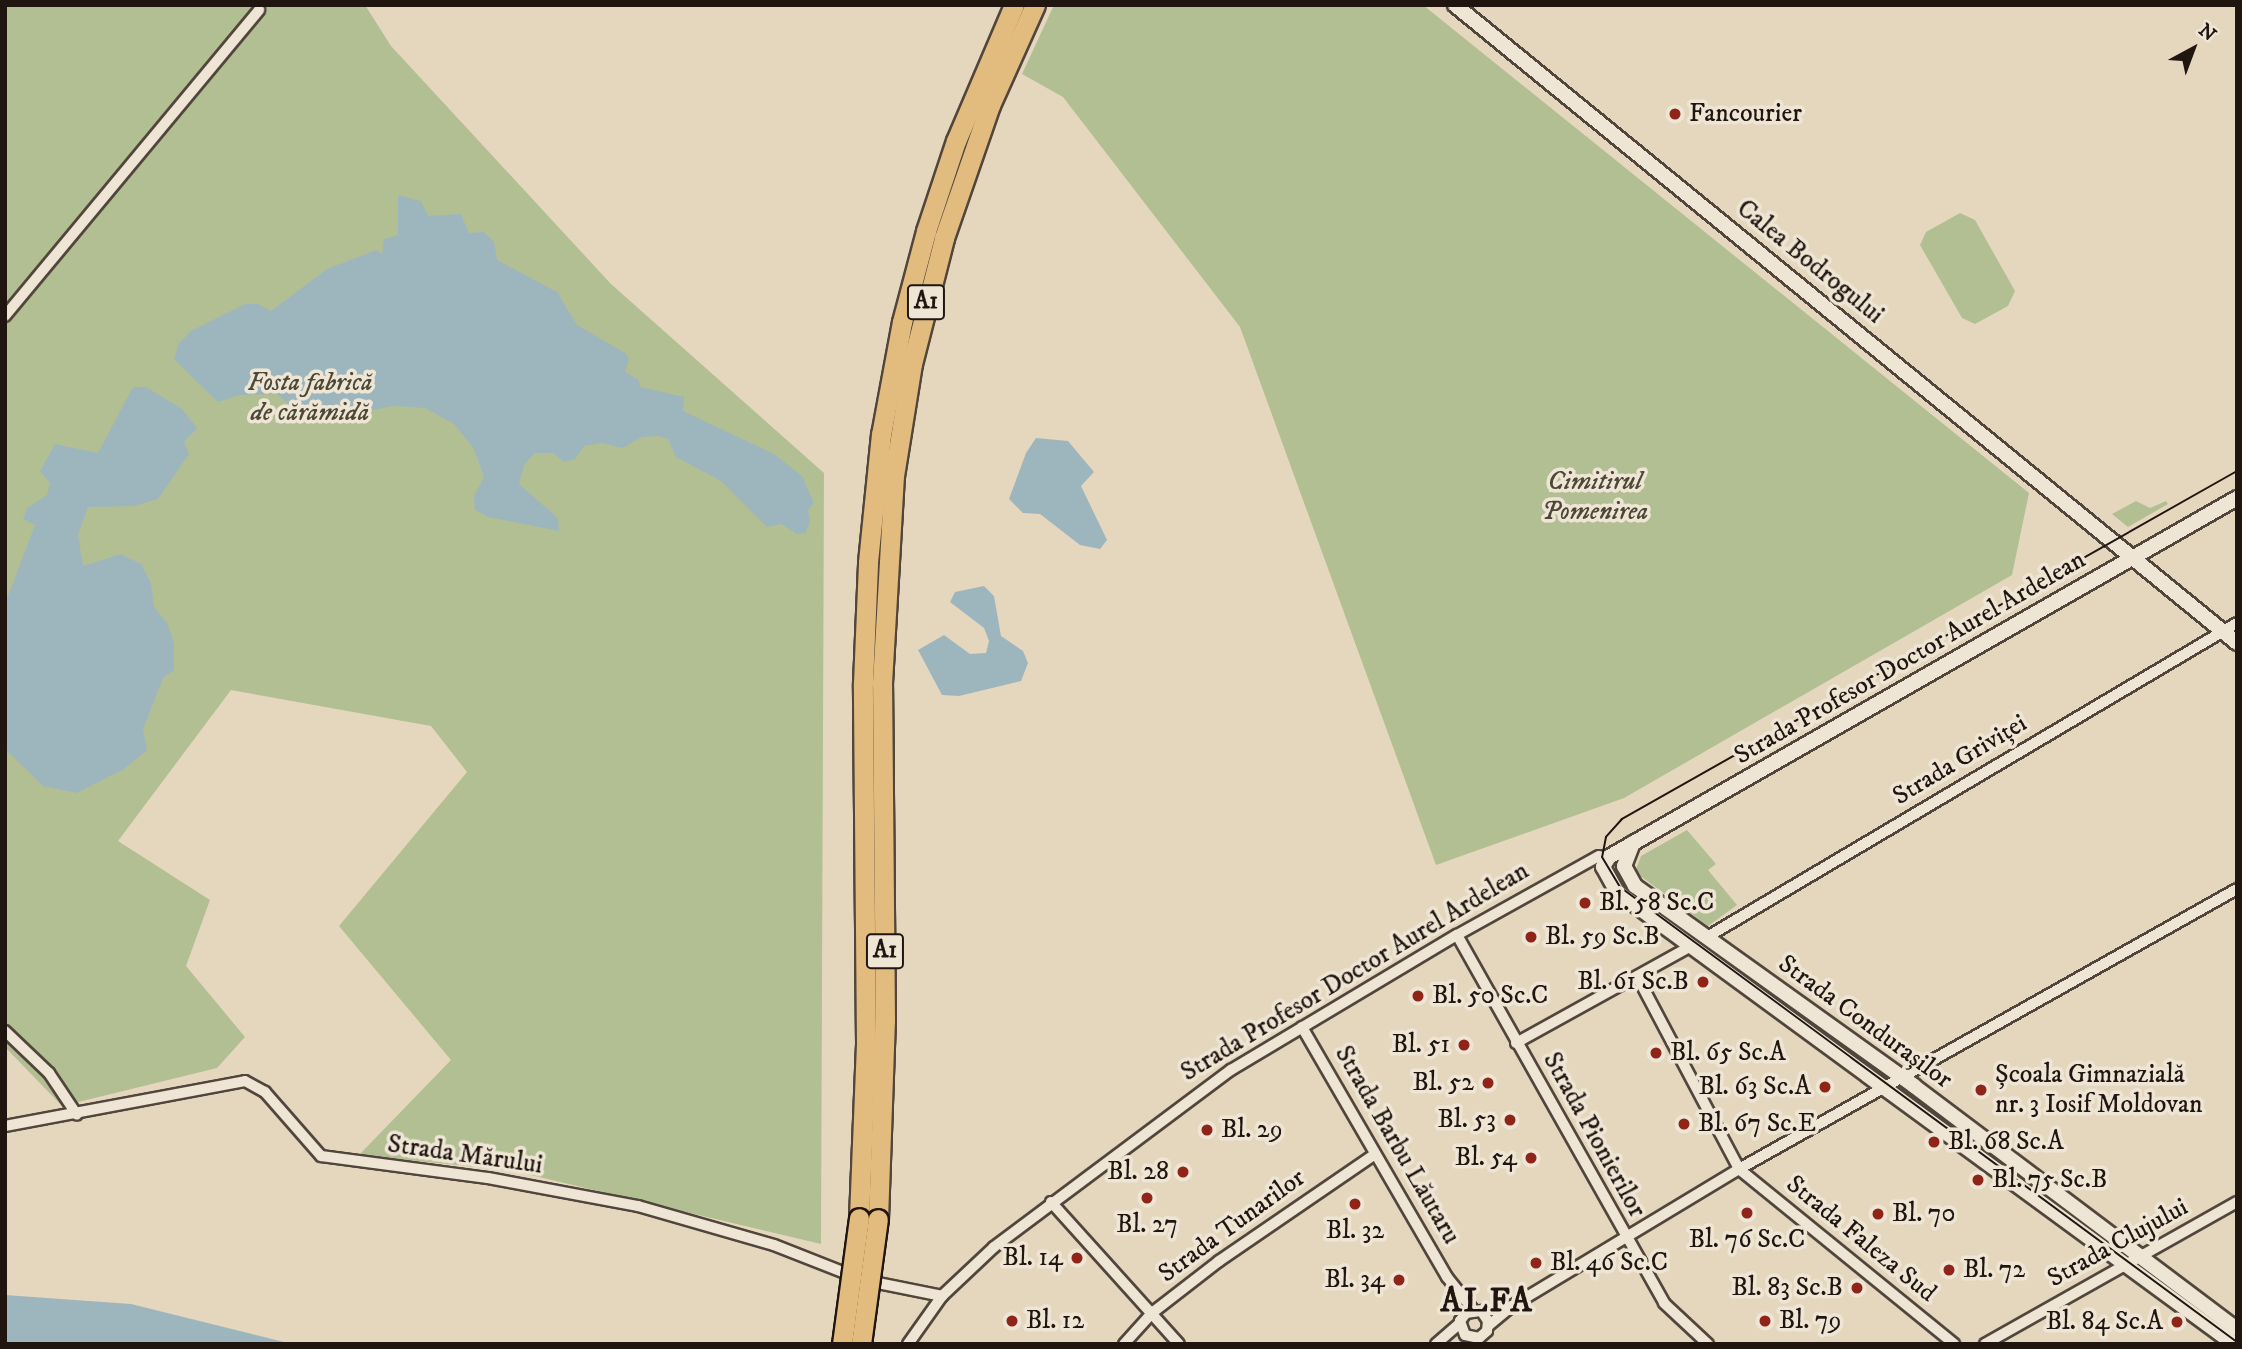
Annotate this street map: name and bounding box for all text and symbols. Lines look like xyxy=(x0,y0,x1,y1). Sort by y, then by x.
north arrow xyxy=(2158,14,2228,84)
text: N xyxy=(2194,19,2221,47)
place label: Fancourier xyxy=(1689,98,1802,130)
marker: Fancourier xyxy=(1667,106,1683,122)
street label: Calea Bodrogului xyxy=(1730,193,1890,331)
road number: A1 xyxy=(907,282,945,323)
park label: Fosta fabrică de cărămidă xyxy=(247,367,373,428)
park label: Cimitirul Pomenirea xyxy=(1542,466,1648,528)
street label: Strada Profesor Doctor Aurel Ardelean xyxy=(1729,544,2091,772)
street label: Strada Griviței xyxy=(1887,708,2033,812)
street label: Strada Profesor Doctor Aurel Ardelean xyxy=(1175,856,1535,1088)
place label: Bl. 58 Sc.C xyxy=(1599,887,1714,919)
marker: Bl. 58 Sc.C xyxy=(1577,895,1593,911)
place label: Bl. 59 Sc.B xyxy=(1545,921,1660,953)
marker: Bl. 59 Sc.B xyxy=(1523,929,1539,945)
road number: A1 xyxy=(866,931,904,972)
street label: Strada Condurașilor xyxy=(1772,948,1958,1096)
place label: Bl. 61 Sc.B xyxy=(1577,966,1689,998)
marker: Bl. 61 Sc.B xyxy=(1695,974,1711,990)
place label: Bl. 50 Sc.C xyxy=(1432,980,1548,1012)
marker: Bl. 50 Sc.C xyxy=(1410,988,1426,1004)
place label: Bl. 51 xyxy=(1392,1029,1450,1061)
marker: Bl. 51 xyxy=(1456,1037,1472,1053)
place label: Bl. 65 Sc.A xyxy=(1670,1037,1786,1069)
street label: Strada Barbu Lăutaru xyxy=(1328,1040,1466,1250)
marker: Bl. 65 Sc.A xyxy=(1648,1045,1664,1061)
street label: Strada Pionierilor xyxy=(1536,1047,1652,1223)
place label: Școala Gimnazială nr. 3 Iosif Moldovan xyxy=(1995,1059,2203,1120)
place label: Bl. 52 xyxy=(1412,1067,1474,1099)
place label: Bl. 63 Sc.A xyxy=(1698,1071,1811,1103)
marker: Bl. 52 xyxy=(1480,1075,1496,1091)
marker: Bl. 63 Sc.A xyxy=(1817,1079,1833,1095)
marker: Școala Gimnazială nr. 3 Iosif Moldovan xyxy=(1973,1082,1989,1098)
place label: Bl. 53 xyxy=(1438,1104,1496,1136)
place label: Bl. 67 Sc.E xyxy=(1698,1108,1816,1140)
marker: Bl. 53 xyxy=(1502,1112,1518,1128)
place label: Bl. 29 xyxy=(1221,1114,1283,1146)
marker: Bl. 67 Sc.E xyxy=(1676,1116,1692,1132)
marker: Bl. 29 xyxy=(1199,1122,1215,1138)
place label: Bl. 68 Sc.A xyxy=(1948,1126,2064,1158)
street label: Strada Mărului xyxy=(385,1129,545,1181)
marker: Bl. 68 Sc.A xyxy=(1926,1134,1942,1150)
place label: Bl. 54 xyxy=(1455,1142,1517,1174)
marker: Bl. 54 xyxy=(1523,1150,1539,1166)
place label: Bl. 28 xyxy=(1107,1156,1169,1188)
street label: Strada Tunarilor xyxy=(1153,1162,1311,1290)
marker: Bl. 28 xyxy=(1175,1164,1191,1180)
place label: Bl. 75 Sc.B xyxy=(1992,1164,2107,1196)
street label: Strada Faleza Sud xyxy=(1780,1169,1942,1309)
marker: Bl. 75 Sc.B xyxy=(1970,1172,1986,1188)
marker: Bl. 27 xyxy=(1139,1190,1155,1206)
street label: Strada Clujului xyxy=(2042,1192,2194,1294)
marker: Bl. 32 xyxy=(1347,1196,1363,1212)
place label: Bl. 70 xyxy=(1892,1198,1956,1230)
marker: Bl. 76 Sc.C xyxy=(1739,1205,1755,1221)
marker: Bl. 70 xyxy=(1870,1206,1886,1222)
place label: Bl. 27 xyxy=(1116,1209,1178,1241)
place label: Bl. 32 xyxy=(1326,1215,1384,1247)
place label: Bl. 76 Sc.C xyxy=(1689,1224,1805,1256)
place label: Bl. 14 xyxy=(1003,1242,1063,1274)
place label: Bl. 46 Sc.C xyxy=(1550,1247,1668,1279)
marker: Bl. 14 xyxy=(1069,1250,1085,1266)
place label: Bl. 72 xyxy=(1963,1254,2025,1286)
marker: Bl. 46 Sc.C xyxy=(1528,1255,1544,1271)
marker: Bl. 72 xyxy=(1941,1262,1957,1278)
place label: Bl. 34 xyxy=(1324,1264,1385,1296)
marker: Bl. 34 xyxy=(1391,1272,1407,1288)
place label: Bl. 83 Sc.B xyxy=(1731,1272,1843,1304)
marker: Bl. 83 Sc.B xyxy=(1849,1280,1865,1296)
district label: ALFA xyxy=(1441,1282,1533,1322)
place label: Bl. 12 xyxy=(1026,1305,1084,1337)
place label: Bl. 79 xyxy=(1779,1305,1842,1337)
place label: Bl. 84 Sc.A xyxy=(2046,1306,2163,1338)
marker: Bl. 12 xyxy=(1004,1313,1020,1329)
marker: Bl. 79 xyxy=(1757,1313,1773,1329)
marker: Bl. 84 Sc.A xyxy=(2169,1314,2185,1330)

